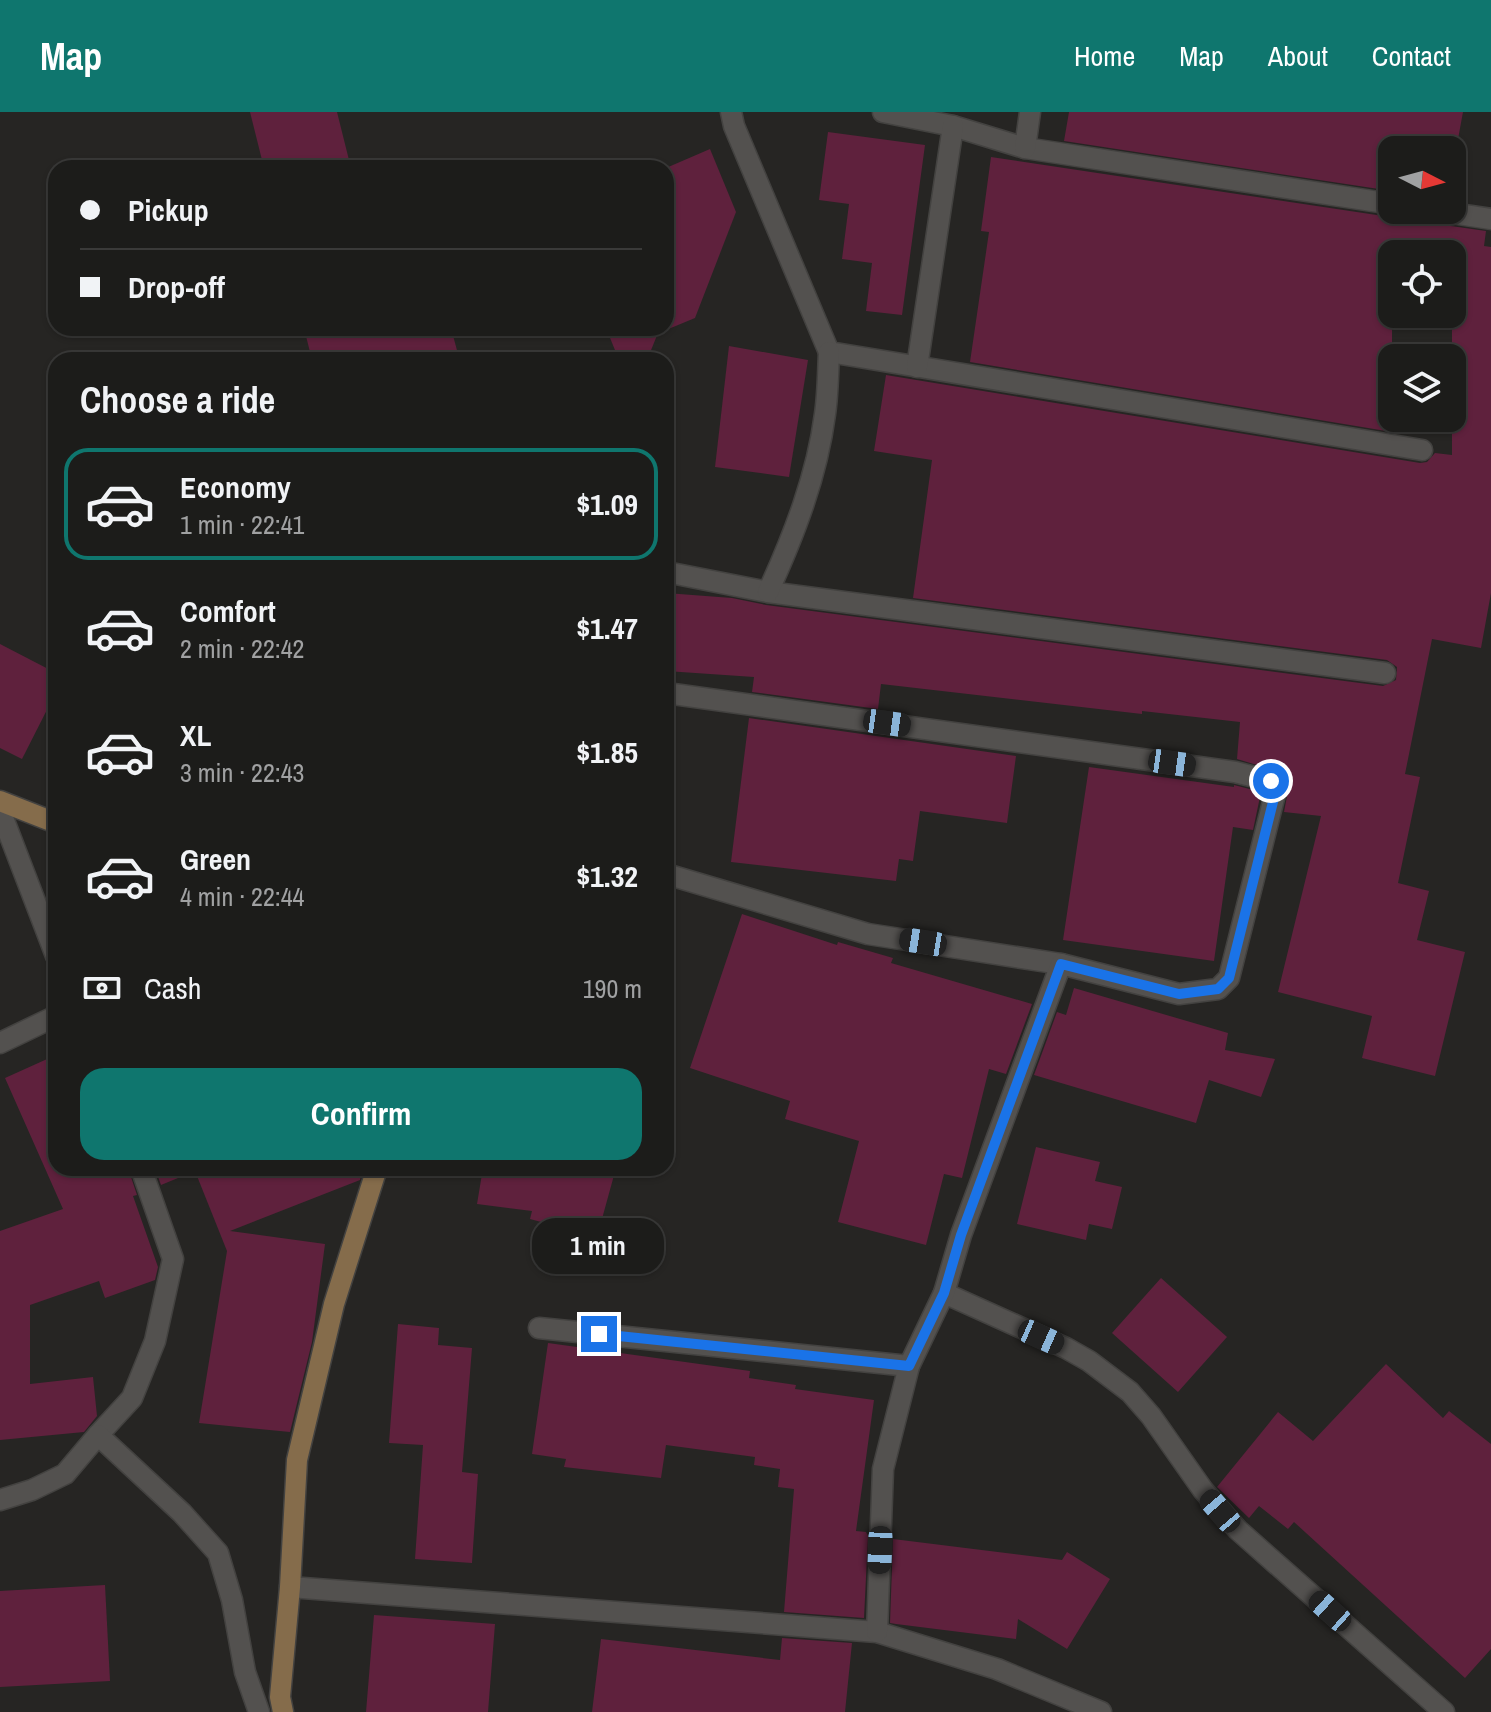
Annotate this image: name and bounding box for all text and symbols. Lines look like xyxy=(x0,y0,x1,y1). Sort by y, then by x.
text: Map xyxy=(40,31,102,82)
text: Home xyxy=(1074,37,1135,75)
text: Map xyxy=(1179,37,1224,75)
text: About xyxy=(1268,37,1328,75)
text: Contact xyxy=(1372,37,1451,75)
north arrow xyxy=(1378,136,1466,224)
map controls xyxy=(1378,136,1466,432)
text: Pickup xyxy=(128,190,209,230)
button: locate xyxy=(1378,240,1466,328)
text: Drop-off xyxy=(128,267,225,307)
button: layers xyxy=(1378,344,1466,432)
text: Choose a ride xyxy=(80,376,275,424)
text: Economy xyxy=(180,467,291,507)
icon: car xyxy=(84,468,156,540)
text: $1.09 xyxy=(576,484,638,524)
text: 1 min · 22:41 xyxy=(180,507,304,542)
text: Comfort xyxy=(180,591,276,631)
icon: car xyxy=(84,592,156,664)
text: $1.47 xyxy=(576,608,638,648)
text: 2 min · 22:42 xyxy=(180,631,304,666)
car xyxy=(862,708,912,738)
text: XL xyxy=(180,715,211,755)
icon: car xyxy=(84,716,156,788)
text: $1.85 xyxy=(576,732,638,772)
car xyxy=(1147,748,1197,778)
text: 3 min · 22:43 xyxy=(180,755,304,790)
route start xyxy=(1253,763,1289,799)
text: Green xyxy=(180,839,251,879)
icon: car xyxy=(84,840,156,912)
text: $1.32 xyxy=(576,856,638,896)
text: 4 min · 22:44 xyxy=(180,879,304,914)
car xyxy=(897,926,949,958)
icon: cash xyxy=(80,966,124,1010)
text: Cash xyxy=(144,968,201,1008)
text: 190 m xyxy=(583,971,642,1006)
button: Confirm xyxy=(80,1068,642,1160)
callout: 1 min xyxy=(533,1218,665,1274)
text: 1 min xyxy=(570,1228,626,1263)
route end xyxy=(581,1316,617,1352)
car xyxy=(1014,1316,1068,1358)
car xyxy=(1195,1485,1245,1537)
car xyxy=(867,1526,893,1574)
car xyxy=(1304,1586,1356,1636)

